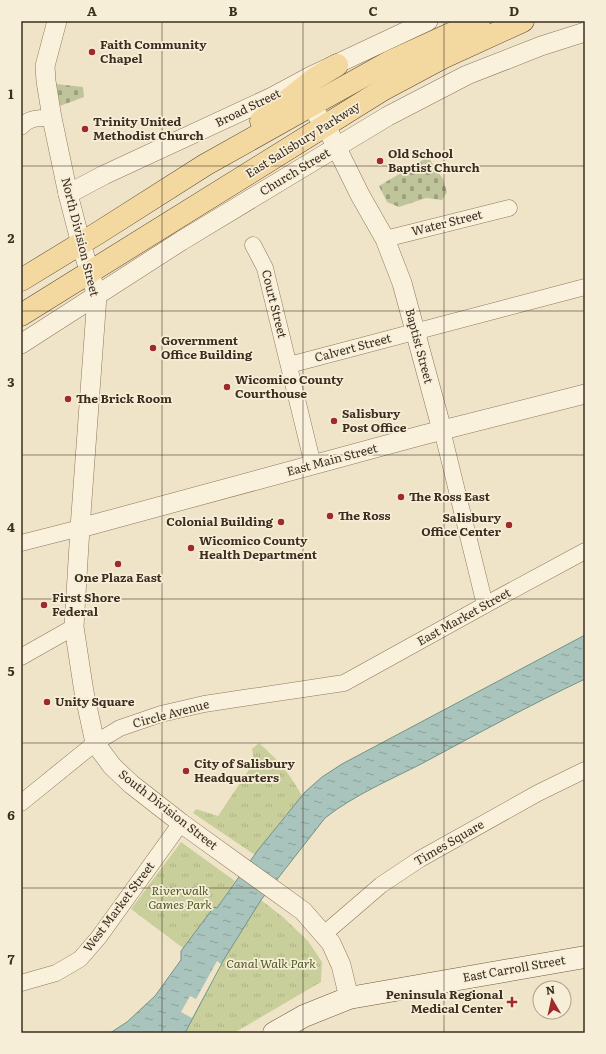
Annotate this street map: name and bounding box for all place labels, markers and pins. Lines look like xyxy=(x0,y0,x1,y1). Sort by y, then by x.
place label: Faith Community Chapel xyxy=(100,35,207,67)
marker: Faith Community Chapel xyxy=(87,47,97,57)
place label: Trinity United Methodist Church xyxy=(93,112,204,144)
marker: Trinity United Methodist Church xyxy=(80,124,90,134)
place label: Old School Baptist Church xyxy=(388,144,480,176)
marker: Old School Baptist Church xyxy=(375,156,385,166)
place label: Government Office Building xyxy=(161,331,253,363)
marker: Government Office Building xyxy=(148,343,158,353)
place label: Wicomico County Courthouse xyxy=(235,370,344,402)
marker: Wicomico County Courthouse xyxy=(222,382,232,392)
place label: The Brick Room xyxy=(76,389,172,407)
marker: The Brick Room xyxy=(63,394,73,404)
place label: Salisbury Post Office xyxy=(342,404,407,436)
marker: Salisbury Post Office xyxy=(329,416,339,426)
place label: The Ross East xyxy=(409,487,491,505)
marker: The Ross East xyxy=(396,492,406,502)
place label: The Ross xyxy=(338,506,391,524)
place label: Salisbury Office Center xyxy=(421,508,502,540)
marker: The Ross xyxy=(325,511,335,521)
place label: Colonial Building xyxy=(166,512,274,530)
marker: Colonial Building xyxy=(276,517,286,527)
marker: Salisbury Office Center xyxy=(504,520,514,530)
place label: Wicomico County Health Department xyxy=(199,531,318,563)
marker: Wicomico County Health Department xyxy=(186,543,196,553)
marker: One Plaza East xyxy=(113,559,123,569)
place label: One Plaza East xyxy=(74,568,163,586)
place label: First Shore Federal xyxy=(52,588,120,620)
marker: First Shore Federal xyxy=(39,600,49,610)
place label: Unity Square xyxy=(55,692,135,710)
marker: Unity Square xyxy=(42,697,52,707)
place label: City of Salisbury Headquarters xyxy=(194,754,296,786)
marker: City of Salisbury Headquarters xyxy=(181,766,191,776)
place label: Peninsula Regional Medical Center xyxy=(386,985,504,1017)
marker: Peninsula Regional Medical Center xyxy=(506,996,518,1008)

